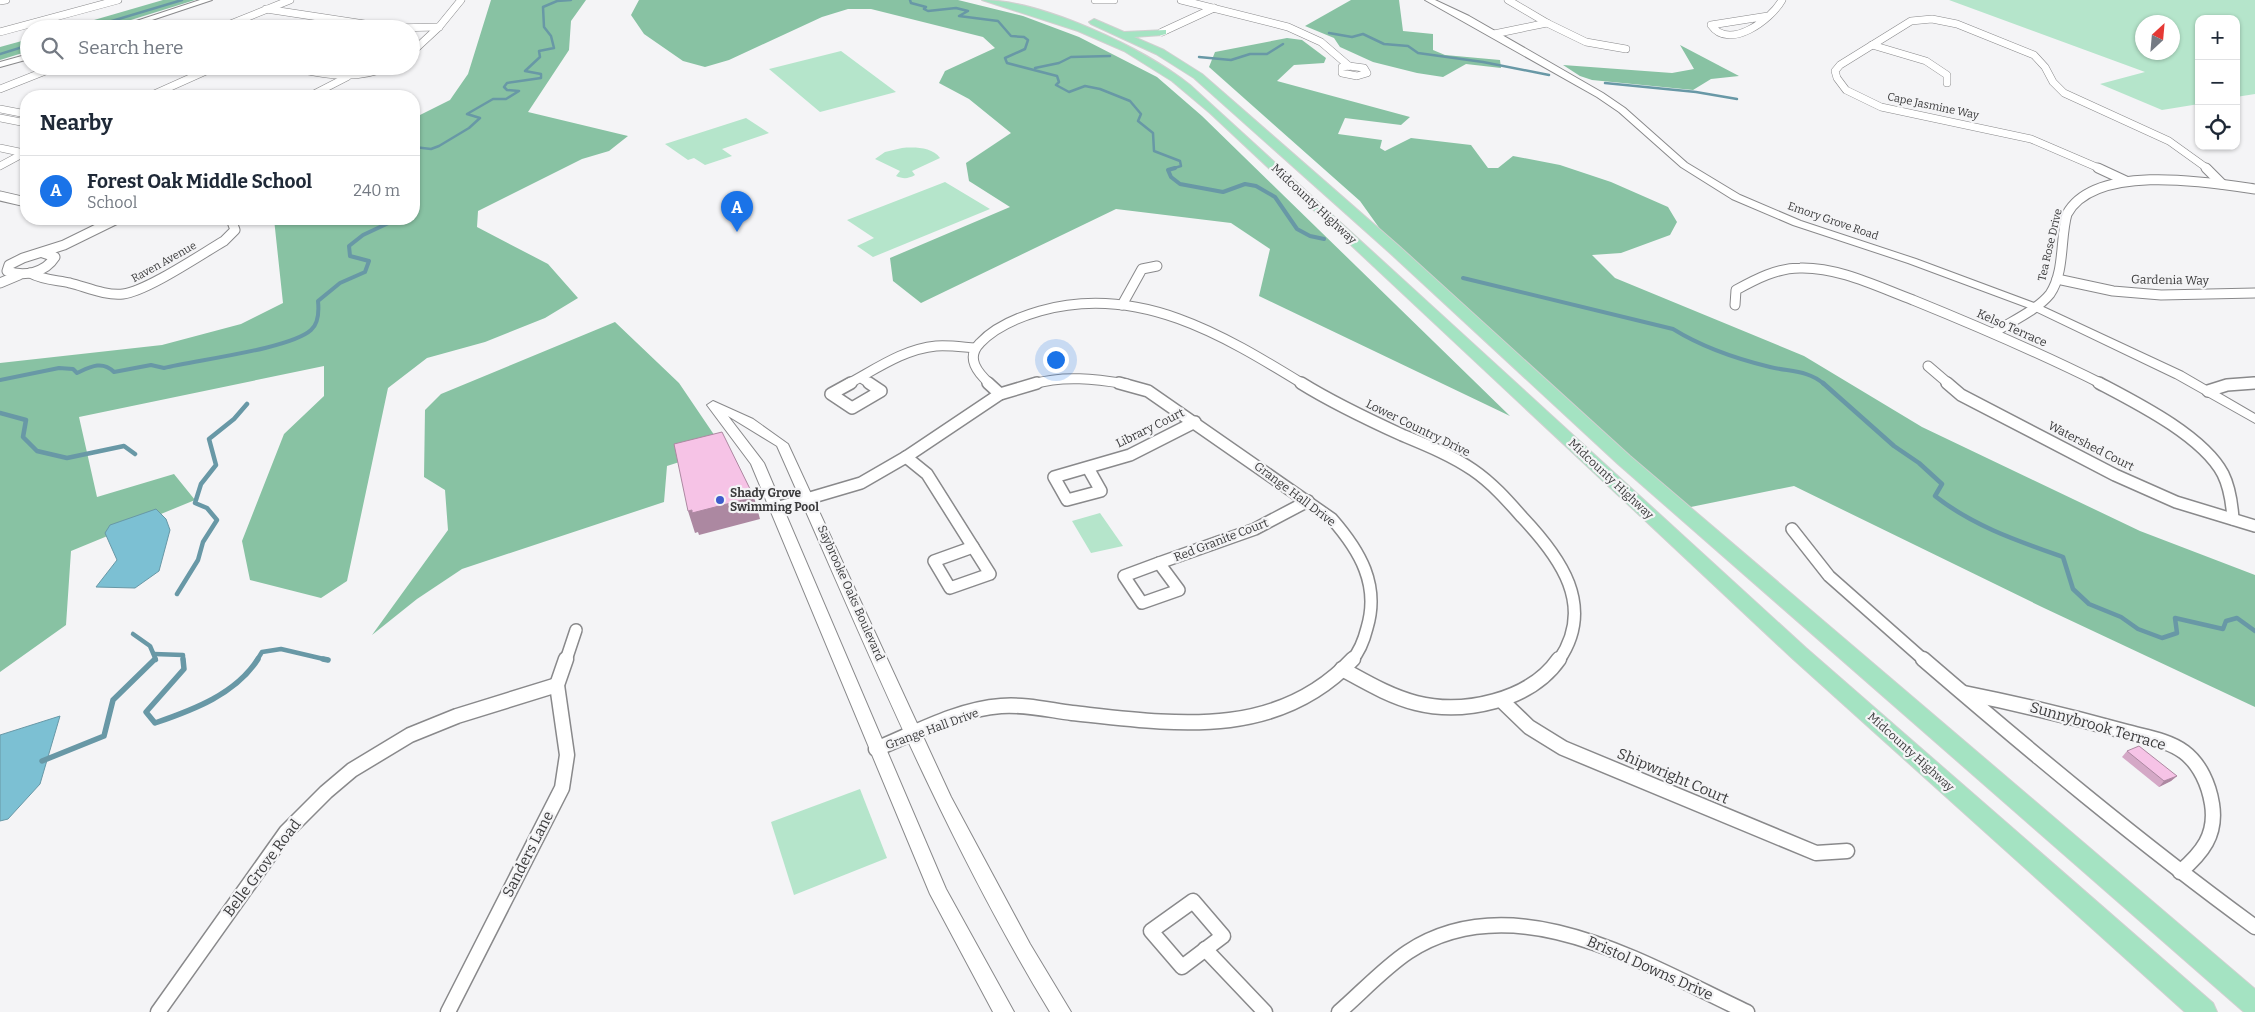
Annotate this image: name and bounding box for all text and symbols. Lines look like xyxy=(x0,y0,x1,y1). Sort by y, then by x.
north arrow xyxy=(2135,15,2180,60)
map controls xyxy=(2195,15,2240,150)
button: + xyxy=(2195,15,2240,60)
search box xyxy=(20,20,420,75)
icon: search xyxy=(38,34,66,62)
text: Search here xyxy=(78,36,183,59)
button: − xyxy=(2195,60,2240,105)
street label: Cape Jasmine Way xyxy=(1886,90,1980,122)
button: locate xyxy=(2195,105,2240,150)
text: Nearby xyxy=(40,110,113,136)
street label: Midcounty Highway xyxy=(1269,161,1360,247)
text: Forest Oak Middle School xyxy=(87,170,312,193)
text: A xyxy=(50,181,62,200)
text: 240 m xyxy=(353,181,400,200)
pin: A xyxy=(721,191,753,232)
text: School xyxy=(87,193,137,212)
street label: Emory Grove Road xyxy=(1786,199,1881,243)
street label: Tea Rose Drive xyxy=(2035,207,2065,283)
street label: Raven Avenue xyxy=(129,239,199,285)
street label: Gardenia Way xyxy=(2131,272,2210,288)
street label: Kelso Terrace xyxy=(1975,306,2049,350)
your location xyxy=(1043,347,1069,373)
street label: Lower Country Drive xyxy=(1364,397,1472,459)
street label: Library Court xyxy=(1114,405,1187,451)
street label: Watershed Court xyxy=(2046,418,2137,474)
street label: Midcounty Highway xyxy=(1566,436,1657,522)
street label: Grange Hall Drive xyxy=(1252,459,1338,529)
place label: Shady Grove Swimming Pool xyxy=(730,486,819,514)
marker: Shady Grove Swimming Pool xyxy=(714,494,726,506)
street label: Red Granite Court xyxy=(1172,515,1271,564)
street label: Saybrooke Oaks Boulevard xyxy=(815,523,887,663)
street label: Sunnybrook Terrace xyxy=(2028,698,2168,754)
street label: Grange Hall Drive xyxy=(883,706,981,752)
street label: Midcounty Highway xyxy=(1865,710,1957,795)
street label: Shipwright Court xyxy=(1615,744,1732,808)
street label: Sanders Lane xyxy=(499,808,557,900)
street label: Belle Grove Road xyxy=(220,816,305,920)
street label: Bristol Downs Drive xyxy=(1584,932,1716,1004)

